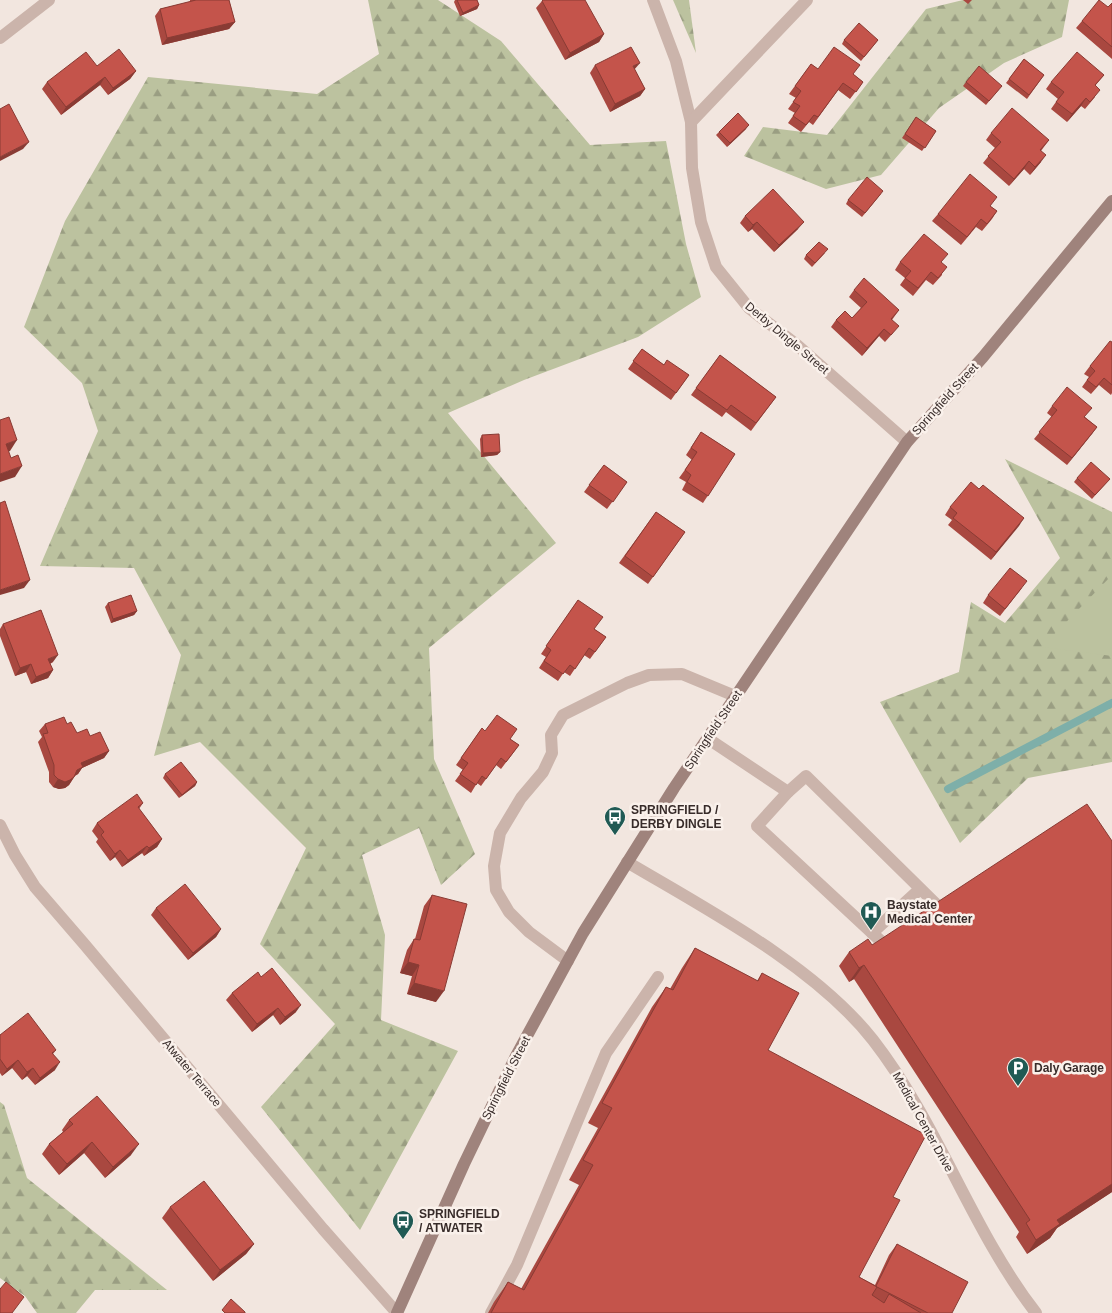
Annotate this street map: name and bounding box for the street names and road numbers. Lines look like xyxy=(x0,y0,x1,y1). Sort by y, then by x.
street label: Derby Dingle Street xyxy=(742,299,832,377)
street label: Springfield Street xyxy=(909,360,981,438)
street label: Springfield Street xyxy=(681,687,745,772)
street label: Springfield Street xyxy=(479,1033,533,1122)
street label: Atwater Terrace xyxy=(160,1036,225,1110)
street label: Medical Center Drive xyxy=(890,1070,956,1175)

